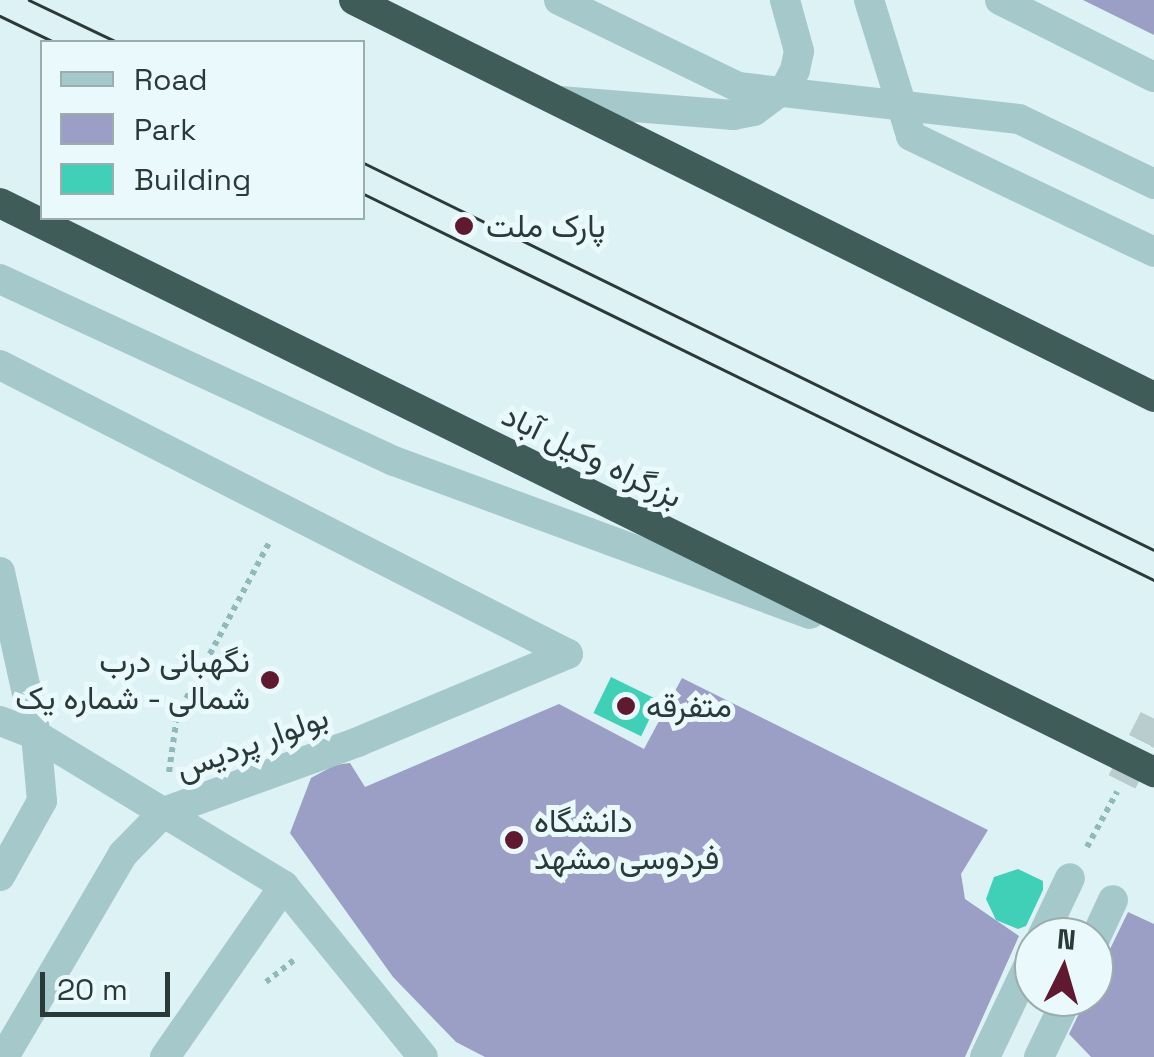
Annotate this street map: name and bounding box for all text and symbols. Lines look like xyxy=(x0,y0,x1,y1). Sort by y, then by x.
legend xyxy=(40,40,365,220)
text: Road xyxy=(134,60,208,99)
text: Park xyxy=(134,110,196,149)
text: Building xyxy=(134,160,251,199)
place label: پارک ملت xyxy=(486,207,606,245)
marker: پارک ملت xyxy=(451,213,477,239)
street label: بزرگراه وکیل آباد xyxy=(496,396,688,516)
place label: نگهبانی درب شمالی - شماره یک xyxy=(13,643,250,718)
marker: نگهبانی درب شمالی - شماره یک xyxy=(259,669,281,691)
place label: متفرقه xyxy=(646,687,732,725)
marker: متفرقه xyxy=(615,695,637,717)
street label: بولوار پردیس xyxy=(170,698,334,788)
place label: دانشگاه فردوسی مشهد xyxy=(534,803,719,878)
marker: دانشگاه فردوسی مشهد xyxy=(503,829,525,851)
north arrow xyxy=(1014,917,1114,1017)
text: N xyxy=(1056,920,1077,958)
scale bar xyxy=(45,952,175,1014)
text: 20 m xyxy=(57,970,128,1009)

